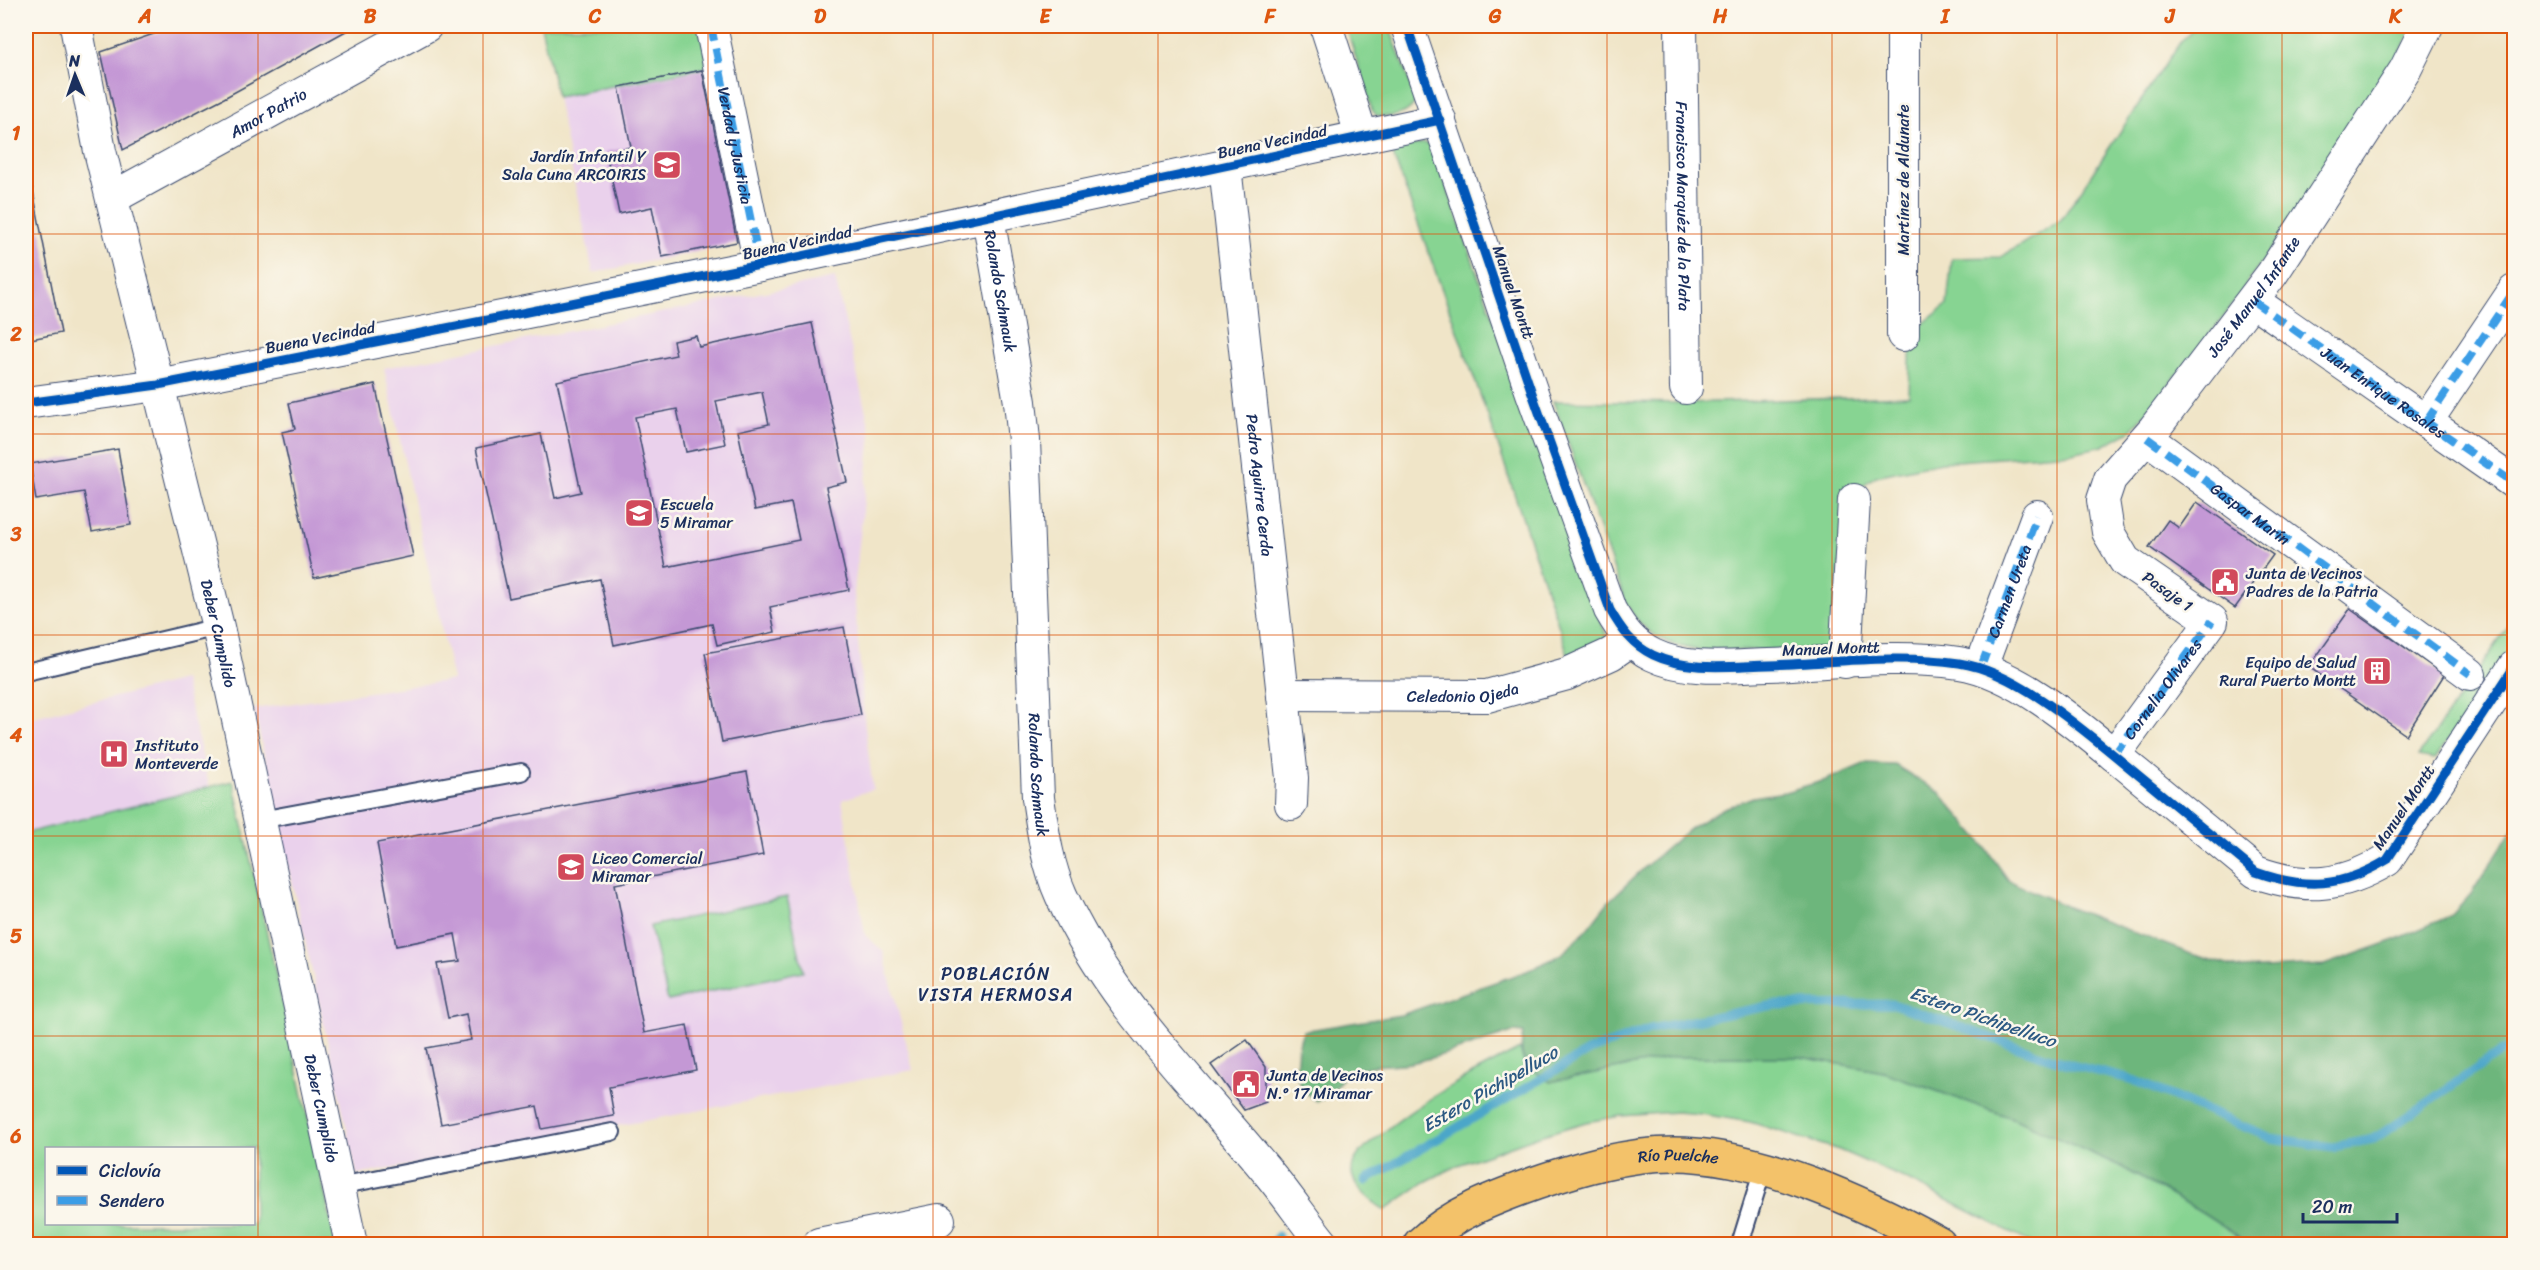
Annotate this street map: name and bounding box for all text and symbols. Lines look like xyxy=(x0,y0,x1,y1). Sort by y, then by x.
text: A xyxy=(137,0,152,34)
text: B xyxy=(364,0,377,34)
text: C xyxy=(588,0,602,34)
text: D xyxy=(814,0,827,34)
text: E xyxy=(1039,0,1052,34)
text: F xyxy=(1264,0,1277,34)
text: G xyxy=(1488,0,1502,34)
text: H xyxy=(1712,0,1728,34)
text: I xyxy=(1940,0,1951,34)
text: J xyxy=(2164,0,2176,34)
text: K xyxy=(2388,0,2403,34)
north arrow xyxy=(45,45,105,105)
text: N xyxy=(67,46,81,75)
street label: Amor Patrio xyxy=(223,80,313,147)
street label: Verdad y Justicia xyxy=(709,84,761,207)
street label: Francisco Marquéz de la Plata xyxy=(1667,101,1699,311)
street label: Martínez de Aldunate xyxy=(1889,104,1918,255)
street label: Buena Vecindad xyxy=(1215,115,1331,167)
text: 1 xyxy=(12,116,21,151)
place label: Jardín Infantil Y Sala Cuna ARCOIRIS xyxy=(502,142,647,189)
school or university icon: Jardín Infantil Y Sala Cuna ARCOIRIS xyxy=(651,149,683,181)
street label: Buena Vecindad xyxy=(740,216,856,268)
street label: Rolando Schmauk xyxy=(975,228,1025,355)
street label: José Manuel Infante xyxy=(2199,230,2308,365)
street label: Manuel Montt xyxy=(1484,241,1543,343)
street label: Buena Vecindad xyxy=(263,312,379,362)
text: 2 xyxy=(9,317,22,352)
street label: Juan Enrique Rosales xyxy=(2314,338,2452,447)
street label: Pedro Aguirre Cerda xyxy=(1237,412,1282,558)
street label: Gaspar Marín xyxy=(2204,475,2297,553)
place label: Escuela 5 Miramar xyxy=(660,490,734,537)
school or university icon: Escuela 5 Miramar xyxy=(623,497,655,529)
text: 3 xyxy=(10,517,22,552)
street label: Carmen Ureta xyxy=(1979,540,2040,642)
place label: Junta de Vecinos Padres de la Patria xyxy=(2245,559,2378,606)
street label: Pasaje 1 xyxy=(2136,563,2200,620)
public building icon: Junta de Vecinos Padres de la Patria xyxy=(2209,566,2241,598)
street label: Deber Cumplido xyxy=(192,576,245,690)
street label: Manuel Montt xyxy=(1782,632,1880,665)
street label: Cornelia Olivares xyxy=(2116,632,2210,746)
place label: Equipo de Salud Rural Puerto Montt xyxy=(2220,648,2358,695)
building icon: Equipo de Salud Rural Puerto Montt xyxy=(2361,655,2393,687)
street label: Celedonio Ojeda xyxy=(1407,674,1522,711)
street label: Rolando Schmauk xyxy=(1020,713,1058,839)
text: 4 xyxy=(9,718,23,753)
place label: Instituto Monteverde xyxy=(134,731,218,778)
hospital icon: Instituto Monteverde xyxy=(98,738,130,770)
street label: Manuel Montt xyxy=(2364,759,2443,856)
place label: Liceo Comercial Miramar xyxy=(592,844,703,891)
school or university icon: Liceo Comercial Miramar xyxy=(555,851,587,883)
text: 5 xyxy=(10,919,22,954)
district label: POBLACIÓN VISTA HERMOSA xyxy=(918,958,1074,1011)
water label: Estero Pichipelluco xyxy=(1906,977,2062,1058)
water label: Estero Pichipelluco xyxy=(1416,1036,1566,1141)
street label: Deber Cumplido xyxy=(295,1051,347,1165)
place label: Junta de Vecinos N.º 17 Miramar xyxy=(1266,1061,1384,1108)
public building icon: Junta de Vecinos N.º 17 Miramar xyxy=(1230,1068,1262,1100)
text: 6 xyxy=(9,1119,22,1154)
street label: Río Puelche xyxy=(1636,1140,1721,1173)
legend xyxy=(45,1147,255,1225)
text: Ciclovía xyxy=(99,1155,161,1187)
text: Sendero xyxy=(99,1185,164,1217)
scale bar xyxy=(2303,1186,2398,1224)
text: 20 m xyxy=(2312,1191,2352,1223)

